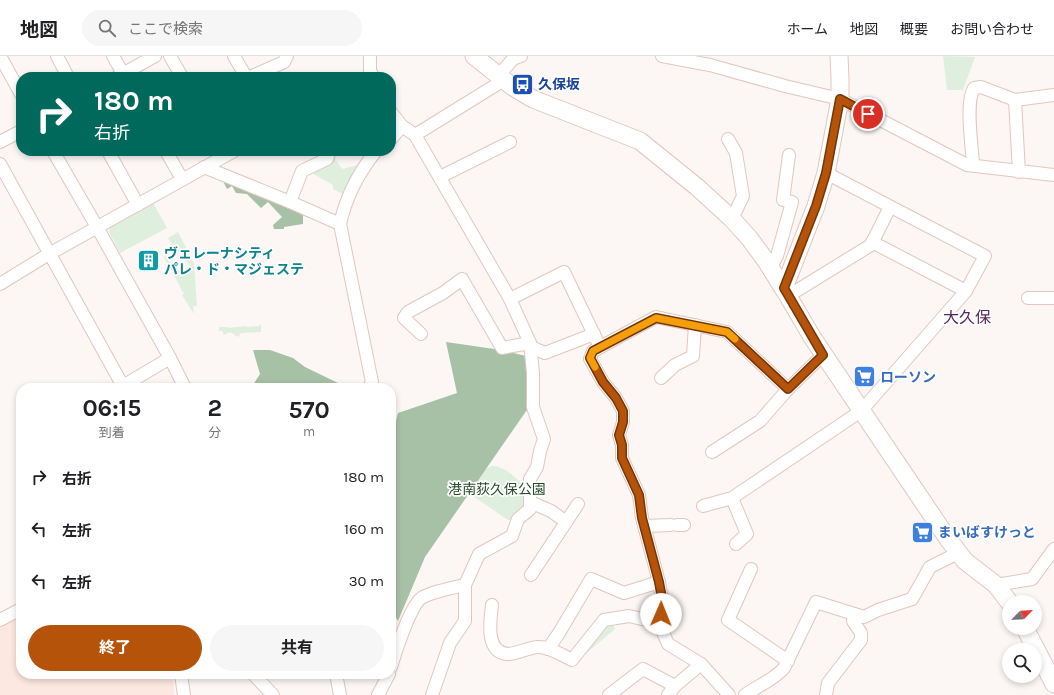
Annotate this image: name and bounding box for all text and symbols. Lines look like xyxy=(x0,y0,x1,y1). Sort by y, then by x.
search box xyxy=(82,10,362,46)
icon: search xyxy=(96,17,118,39)
text: 地図 xyxy=(20,19,58,41)
text: ここで検索 xyxy=(128,20,203,38)
text: ホーム xyxy=(786,21,828,38)
text: 地図 xyxy=(850,21,878,38)
text: 概要 xyxy=(900,21,928,38)
text: お問い合わせ xyxy=(950,21,1034,38)
bus stop icon: 久保坂 xyxy=(510,71,536,97)
place label: 久保坂 xyxy=(538,76,580,93)
text: 180 m xyxy=(94,84,173,117)
icon: right xyxy=(28,88,80,140)
pin xyxy=(851,97,885,131)
icon: arrive xyxy=(857,103,879,125)
text: 右折 xyxy=(94,122,130,144)
place label: ヴェレーナシティ パレ・ド・マジェステ xyxy=(164,245,304,278)
building icon: ヴェレーナシティ パレ・ド・マジェステ xyxy=(136,248,162,274)
district label: 大久保 xyxy=(943,308,991,327)
supermarket icon: ローソン xyxy=(851,364,877,390)
place label: ローソン xyxy=(880,369,936,386)
text: 06:15 xyxy=(82,394,141,422)
text: 2 xyxy=(208,394,222,422)
text: 570 xyxy=(289,396,330,424)
text: m xyxy=(303,424,315,439)
text: 到着 xyxy=(99,425,125,440)
text: 分 xyxy=(208,425,221,440)
icon: right xyxy=(28,466,50,488)
text: 180 m xyxy=(343,468,384,486)
text: 右折 xyxy=(62,470,92,488)
park label: 港南荻久保公園 xyxy=(448,481,546,498)
icon: left xyxy=(28,518,50,540)
supermarket icon: まいばすけっと xyxy=(910,519,936,545)
text: 160 m xyxy=(344,520,384,538)
text: 左折 xyxy=(62,522,92,540)
place label: まいばすけっと xyxy=(938,524,1036,541)
icon: left xyxy=(28,570,50,592)
text: 30 m xyxy=(349,572,384,590)
text: 左折 xyxy=(62,574,92,592)
position arrow xyxy=(640,593,682,635)
north arrow xyxy=(1002,595,1042,635)
map controls xyxy=(1002,595,1042,683)
button: 終了 xyxy=(28,625,202,671)
button: 共有 xyxy=(210,625,384,671)
button: search xyxy=(1002,643,1042,683)

